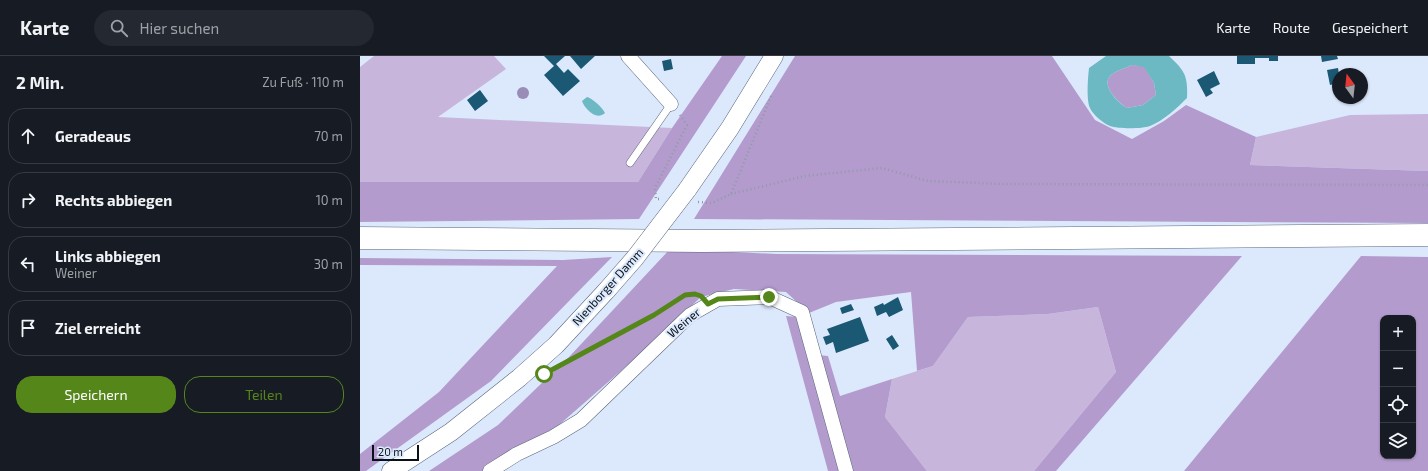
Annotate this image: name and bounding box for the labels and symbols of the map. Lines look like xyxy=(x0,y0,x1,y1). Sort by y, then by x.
north arrow xyxy=(1332,68,1368,104)
street label: Nienborger Damm xyxy=(569,245,646,328)
route end xyxy=(760,288,778,306)
street label: Weiner xyxy=(664,304,703,340)
route start xyxy=(535,365,553,383)
scale bar xyxy=(372,443,419,462)

